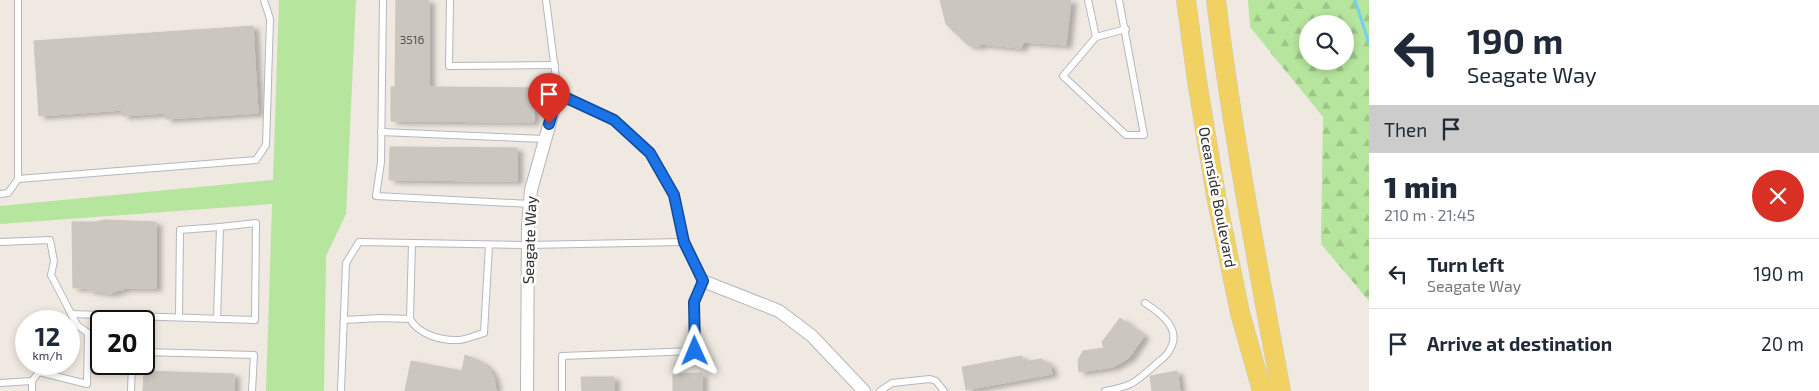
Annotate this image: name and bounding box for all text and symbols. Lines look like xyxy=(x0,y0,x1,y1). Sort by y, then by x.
map controls xyxy=(1299,15,1354,70)
button: search xyxy=(1299,15,1354,70)
text: 190 m xyxy=(1467,19,1563,61)
icon: left xyxy=(1384,20,1449,85)
house number: 3516 xyxy=(400,32,425,46)
text: Seagate Way xyxy=(1467,61,1597,87)
pin xyxy=(528,73,570,124)
icon: arrive xyxy=(535,80,563,108)
icon: arrive xyxy=(1437,115,1465,143)
text: Then xyxy=(1384,118,1427,141)
street label: Oceanside Boulevard xyxy=(1196,125,1240,269)
text: 1 min xyxy=(1384,168,1458,204)
button: close xyxy=(1752,170,1804,222)
street label: Seagate Way xyxy=(518,195,540,284)
text: 210 m · 21:45 xyxy=(1384,205,1475,224)
text: Turn left xyxy=(1427,253,1504,276)
icon: left xyxy=(1384,260,1412,288)
text: 190 m xyxy=(1753,262,1804,285)
text: Seagate Way xyxy=(1427,276,1521,295)
speed limit sign: 20 xyxy=(90,310,155,375)
text: 12 xyxy=(35,321,60,351)
position arrow xyxy=(668,324,720,376)
icon: arrive xyxy=(1384,330,1412,358)
text: Arrive at destination xyxy=(1427,332,1612,355)
text: 20 m xyxy=(1761,332,1804,355)
text: km/h xyxy=(33,348,62,362)

